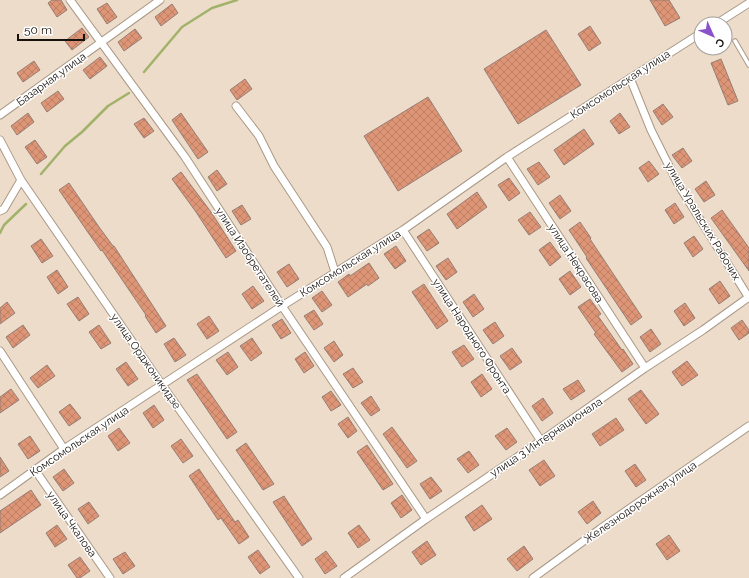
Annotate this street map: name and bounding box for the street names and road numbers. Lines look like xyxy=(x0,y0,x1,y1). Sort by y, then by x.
street label: Комсомольская улица xyxy=(568,47,673,122)
street label: Базарная улица xyxy=(14,50,89,109)
street label: улица Уральских Рабочих xyxy=(662,160,743,283)
street label: улица Изобретателей xyxy=(213,205,287,309)
street label: улица Некрасова xyxy=(545,221,606,305)
street label: Комсомольская улица xyxy=(297,227,403,300)
street label: улица Народного Фронта xyxy=(430,276,514,396)
street label: улица Орджоникидзе xyxy=(108,311,184,412)
street label: улица 3 Интернационала xyxy=(488,395,605,480)
street label: Комсомольская улица xyxy=(27,403,131,479)
street label: Железнодорожная улица xyxy=(582,459,699,546)
street label: улица Чкалова xyxy=(44,489,99,560)

